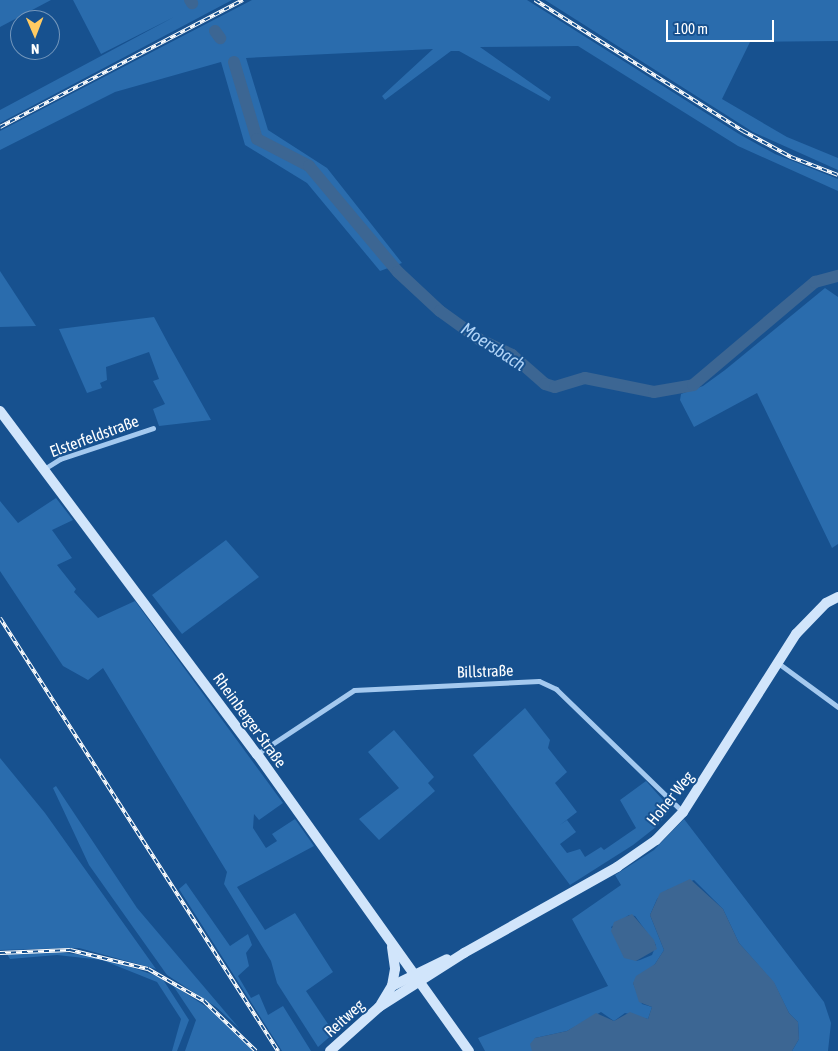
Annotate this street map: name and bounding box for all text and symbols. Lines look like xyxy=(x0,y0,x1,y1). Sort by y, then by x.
north arrow xyxy=(10,10,60,60)
scale bar xyxy=(668,10,776,42)
text: 100 m xyxy=(674,20,708,37)
text: N xyxy=(31,41,40,57)
water label: Moersbach xyxy=(457,318,529,376)
street label: Elsterfeldstraße xyxy=(47,411,141,461)
street label: Billstraße xyxy=(456,660,514,682)
street label: Rheinberger Straße xyxy=(209,669,291,771)
street label: Hoher Weg xyxy=(642,767,698,829)
street label: Reitweg xyxy=(320,995,368,1041)

